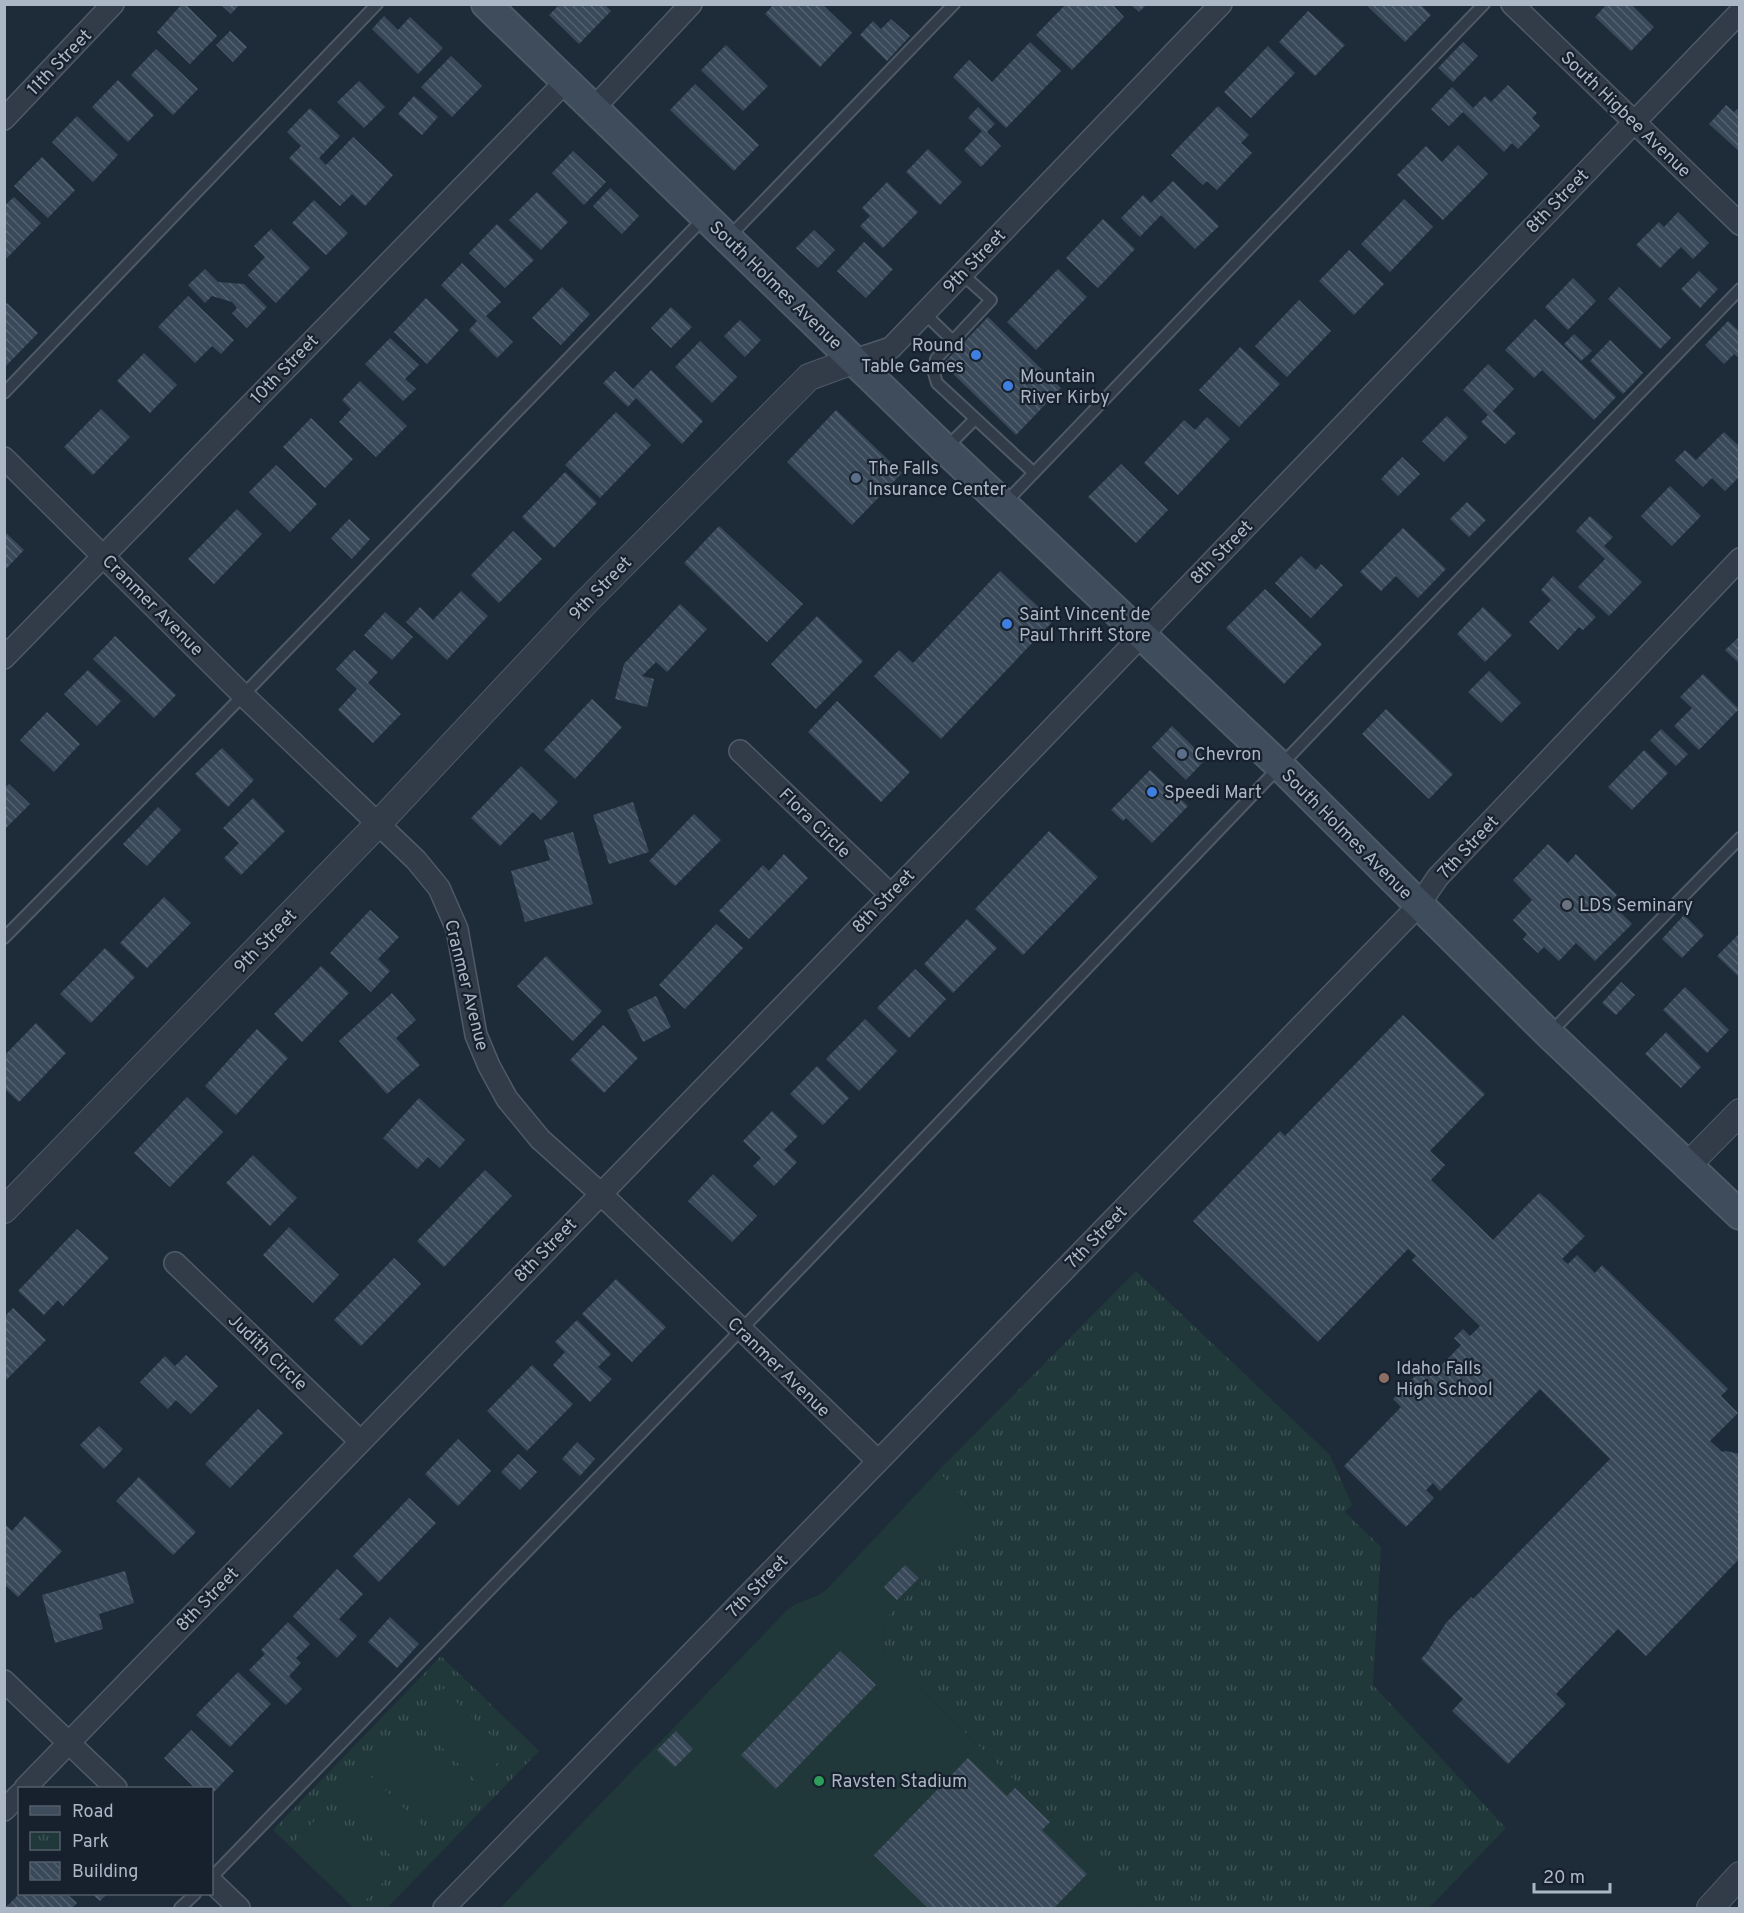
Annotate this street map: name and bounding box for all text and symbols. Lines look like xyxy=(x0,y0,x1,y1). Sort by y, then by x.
street label: 11th Street xyxy=(23,25,97,101)
street label: South Higbee Avenue xyxy=(1555,47,1695,183)
street label: 8th Street xyxy=(1522,165,1595,239)
street label: South Holmes Avenue xyxy=(704,217,846,355)
street label: 9th Street xyxy=(939,225,1012,299)
street label: 10th Street xyxy=(246,330,324,410)
place label: Round Table Games xyxy=(861,335,964,379)
marker: Round Table Games xyxy=(969,348,983,362)
place label: Mountain River Kirby xyxy=(1020,366,1110,410)
marker: Mountain River Kirby xyxy=(1001,379,1015,393)
place label: The Falls Insurance Center xyxy=(868,458,1007,502)
marker: The Falls Insurance Center xyxy=(849,471,863,485)
street label: 8th Street xyxy=(1186,516,1259,590)
street label: Cranmer Avenue xyxy=(96,550,208,662)
street label: 9th Street xyxy=(565,552,638,626)
place label: Saint Vincent de Paul Thrift Store xyxy=(1019,604,1151,648)
marker: Saint Vincent de Paul Thrift Store xyxy=(1000,617,1014,631)
place label: Chevron xyxy=(1194,744,1261,767)
marker: Chevron xyxy=(1175,747,1189,761)
street label: South Holmes Avenue xyxy=(1276,765,1416,905)
place label: Speedi Mart xyxy=(1164,782,1262,805)
street label: Flora Circle xyxy=(773,784,855,864)
marker: Speedi Mart xyxy=(1145,785,1159,799)
street label: 7th Street xyxy=(1434,811,1505,885)
street label: 8th Street xyxy=(848,865,921,939)
place label: LDS Seminary xyxy=(1579,895,1693,918)
marker: LDS Seminary xyxy=(1560,898,1574,912)
street label: 9th Street xyxy=(230,905,303,979)
street label: Cranmer Avenue xyxy=(438,917,493,1053)
street label: 7th Street xyxy=(1061,1202,1133,1275)
street label: 8th Street xyxy=(510,1214,583,1288)
street label: Judith Circle xyxy=(222,1310,311,1397)
street label: Cranmer Avenue xyxy=(722,1313,834,1423)
place label: Idaho Falls High School xyxy=(1396,1358,1493,1402)
marker: Idaho Falls High School xyxy=(1377,1371,1391,1385)
street label: 7th Street xyxy=(722,1551,794,1624)
street label: 8th Street xyxy=(172,1563,245,1637)
place label: Ravsten Stadium xyxy=(831,1771,967,1794)
marker: Ravsten Stadium xyxy=(812,1774,826,1788)
legend xyxy=(18,1787,213,1895)
text: Road xyxy=(72,1801,114,1824)
text: Park xyxy=(72,1831,109,1854)
scale bar xyxy=(1534,1856,1610,1894)
text: Building xyxy=(72,1861,138,1884)
text: 20 m xyxy=(1543,1867,1585,1890)

